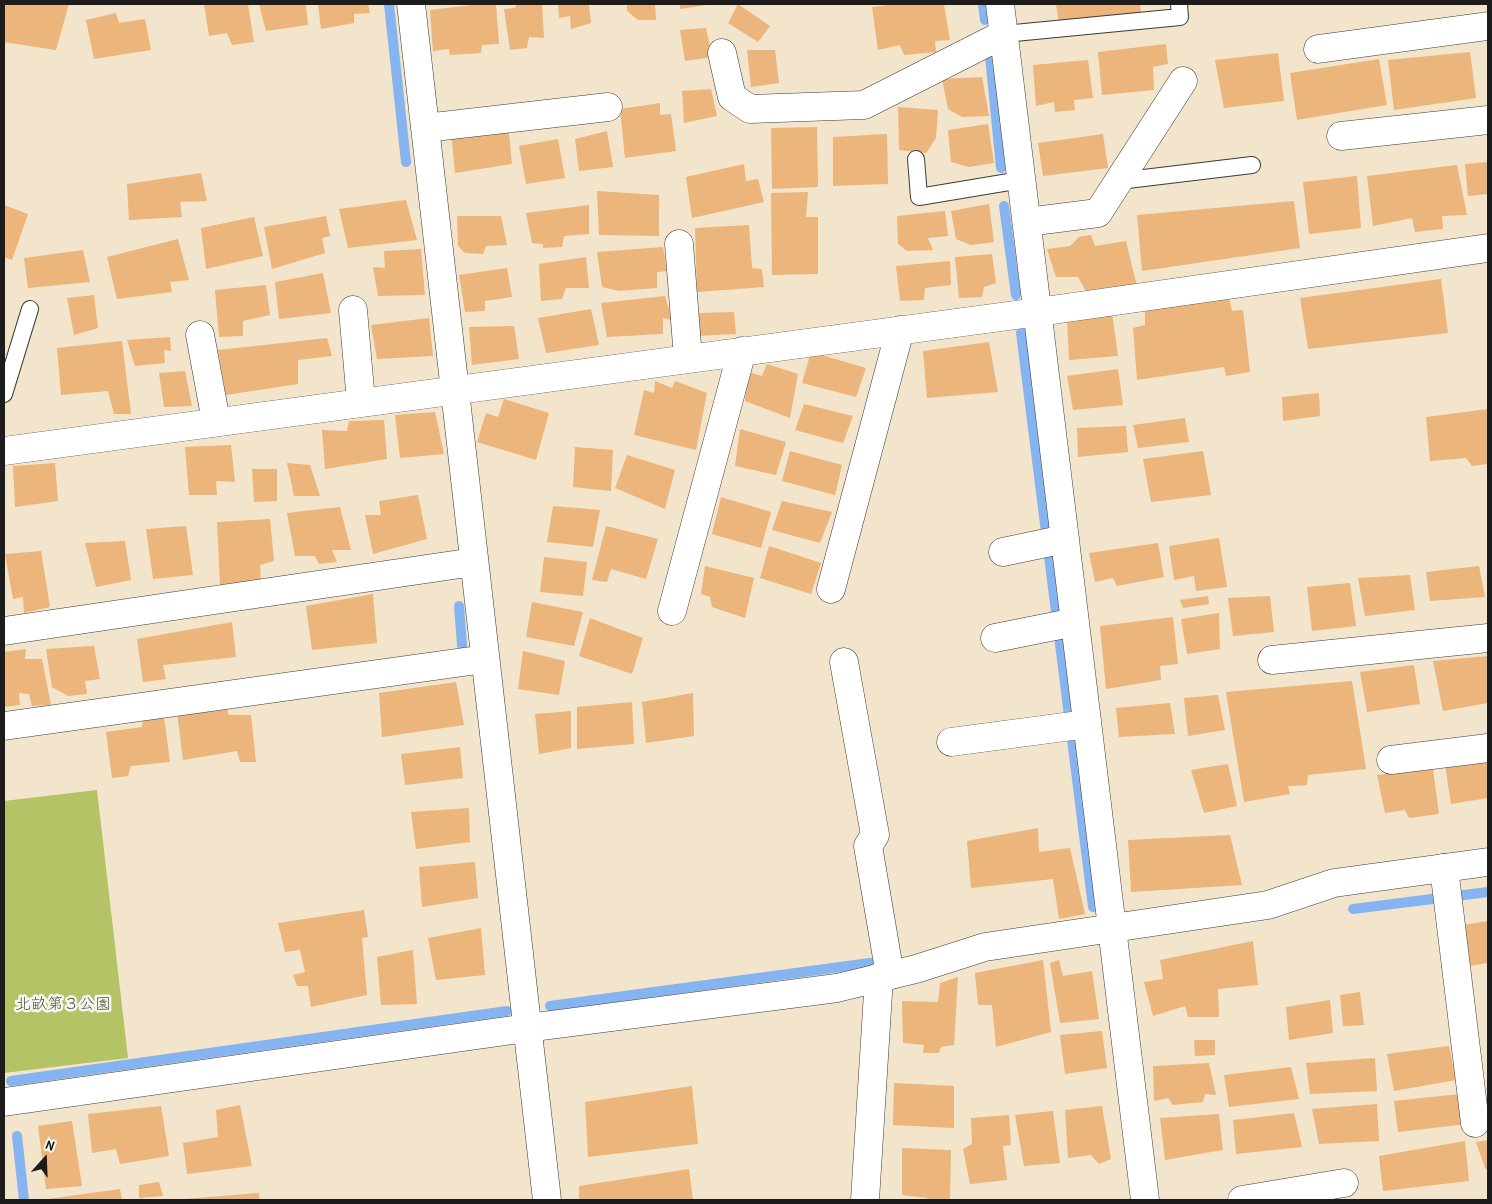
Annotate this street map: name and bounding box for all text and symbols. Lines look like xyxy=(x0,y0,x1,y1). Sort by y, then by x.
park label: 北畝第３公園 xyxy=(15,995,111,1015)
north arrow xyxy=(20,1134,70,1184)
text: N xyxy=(44,1134,57,1155)

